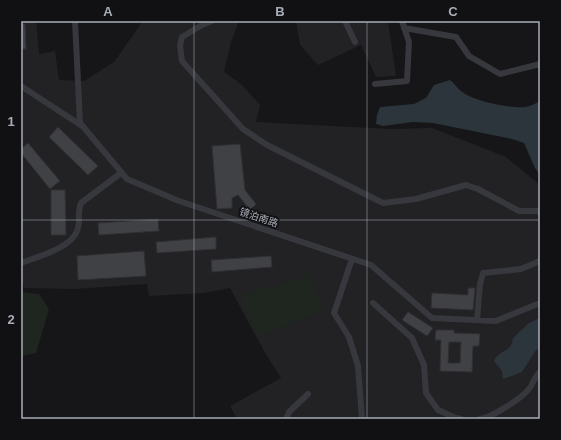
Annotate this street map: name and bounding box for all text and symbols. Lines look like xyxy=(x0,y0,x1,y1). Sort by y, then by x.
text: A xyxy=(103,4,113,19)
text: B xyxy=(275,4,285,19)
text: C xyxy=(448,4,458,19)
text: 1 xyxy=(7,114,15,129)
street label: 镜泊南路 xyxy=(238,206,280,229)
text: 2 xyxy=(7,312,15,327)

